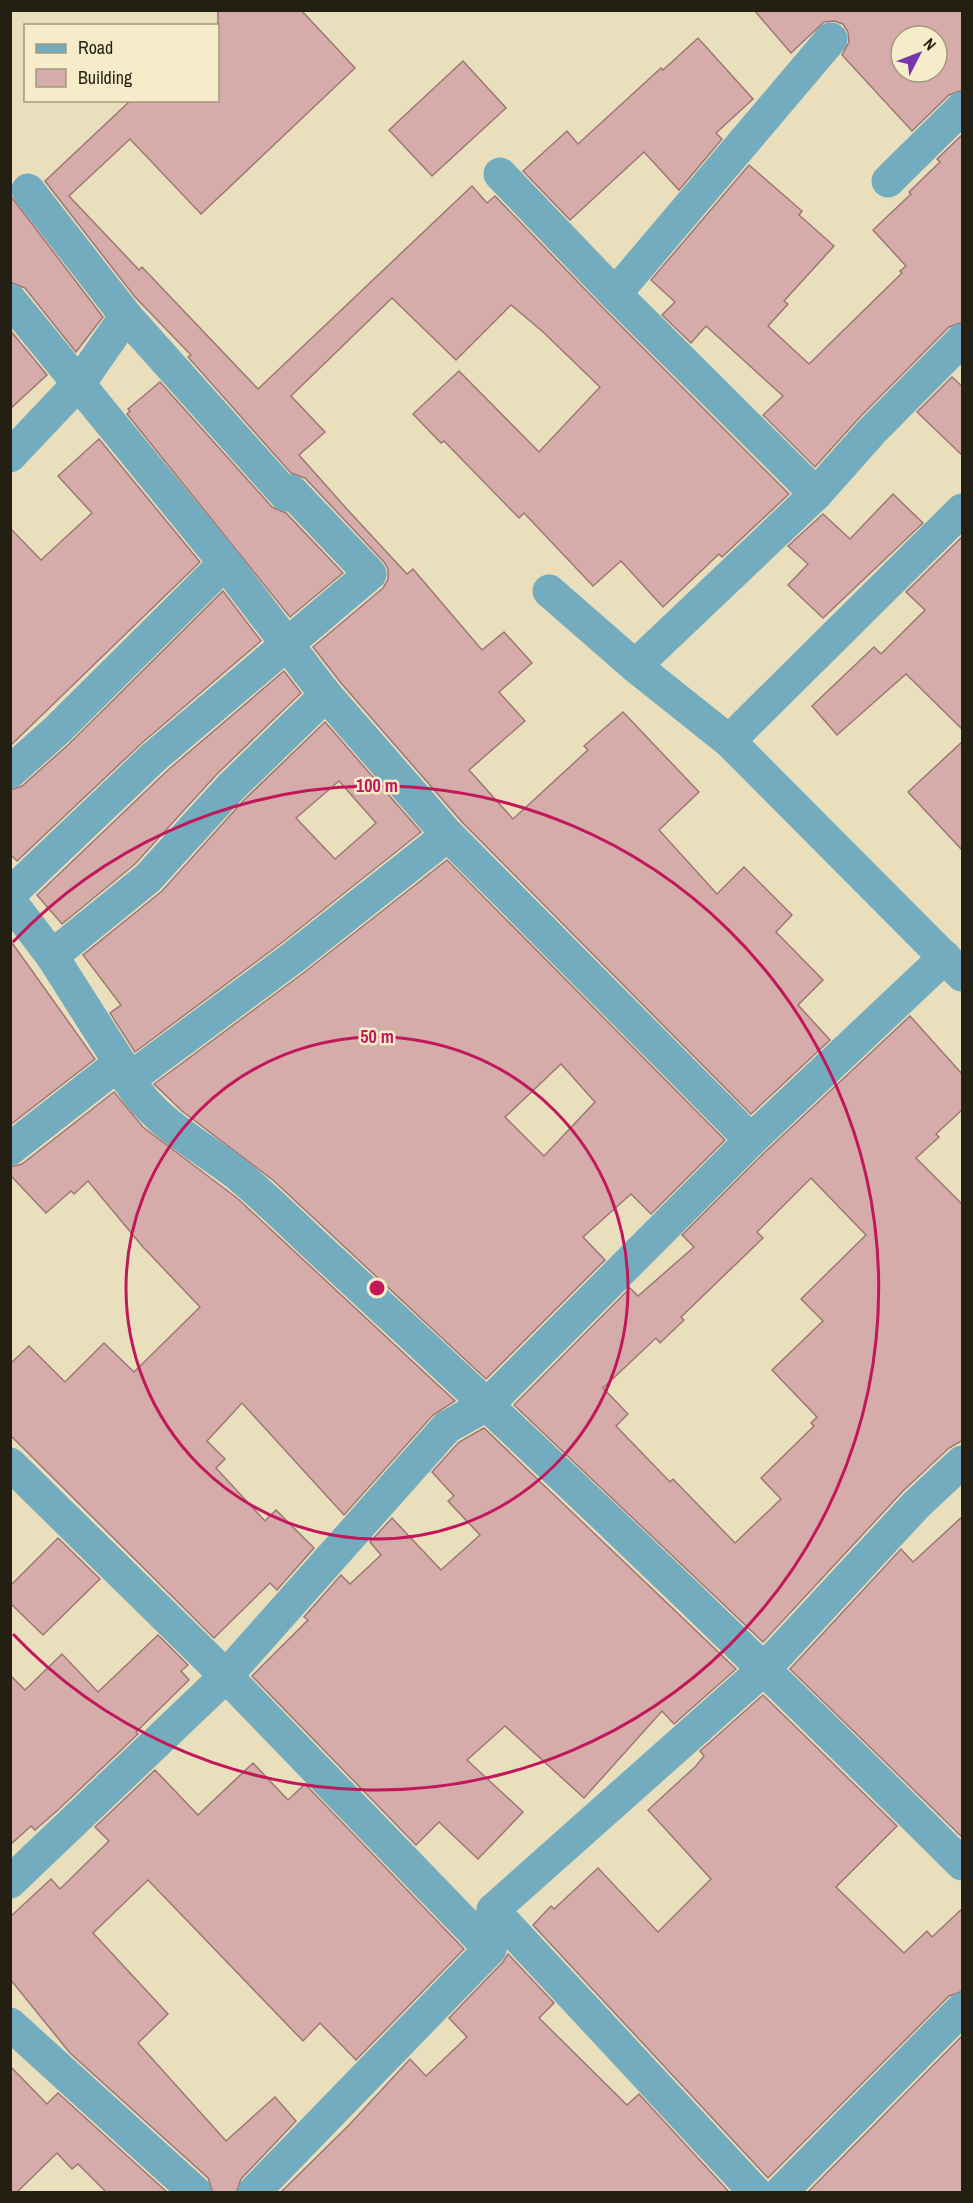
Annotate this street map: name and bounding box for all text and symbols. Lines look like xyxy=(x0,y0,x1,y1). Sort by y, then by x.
legend xyxy=(24,24,219,102)
north arrow xyxy=(889,24,949,84)
text: N xyxy=(919,33,941,55)
text: Road xyxy=(78,35,113,60)
text: Building xyxy=(78,65,133,90)
text: 100 m xyxy=(356,773,398,798)
text: 50 m xyxy=(360,1024,394,1049)
centre of rings xyxy=(367,1278,387,1298)

